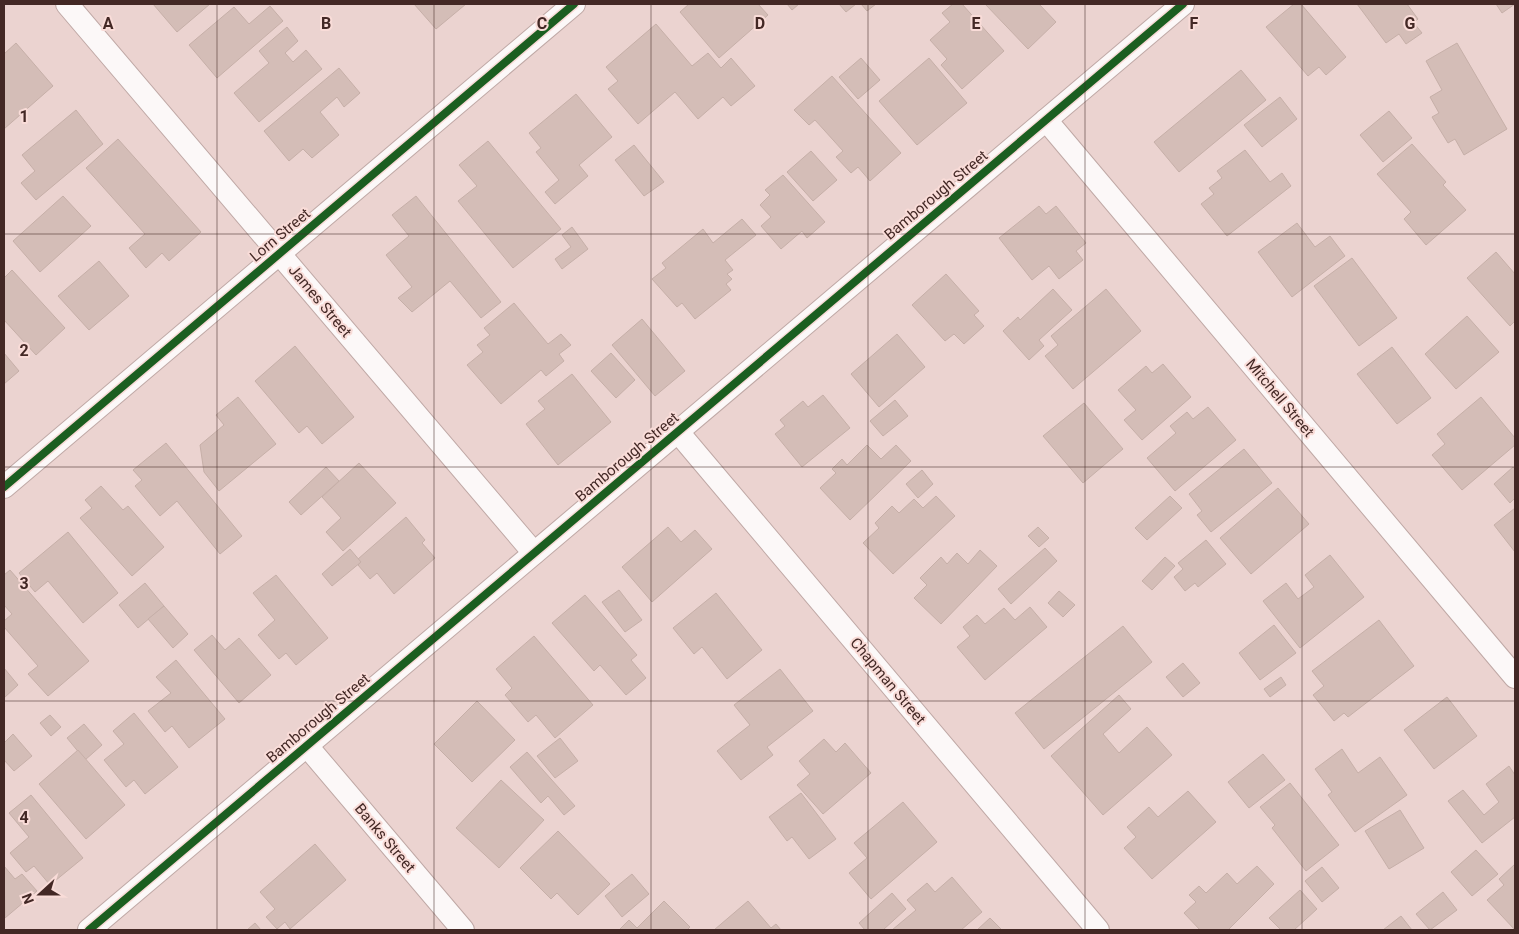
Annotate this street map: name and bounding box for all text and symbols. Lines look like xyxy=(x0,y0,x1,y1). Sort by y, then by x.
text: A xyxy=(103,14,114,33)
text: B xyxy=(321,14,331,33)
text: C xyxy=(537,14,547,33)
text: D xyxy=(755,14,765,33)
text: E xyxy=(972,14,981,33)
text: F xyxy=(1190,14,1199,33)
text: G xyxy=(1405,14,1416,33)
text: 1 xyxy=(19,107,29,126)
street label: Bamborough Street xyxy=(881,146,991,243)
street label: Lorn Street xyxy=(246,204,314,265)
street label: James Street xyxy=(285,261,355,341)
text: 2 xyxy=(19,341,29,360)
street label: Mitchell Street xyxy=(1242,355,1318,441)
street label: Bamborough Street xyxy=(572,408,682,505)
text: 3 xyxy=(19,574,29,593)
street label: Chapman Street xyxy=(847,634,930,728)
street label: Bamborough Street xyxy=(263,669,373,766)
street label: Banks Street xyxy=(351,800,419,876)
text: 4 xyxy=(19,808,29,827)
north arrow xyxy=(15,869,65,919)
text: N xyxy=(19,891,37,906)

